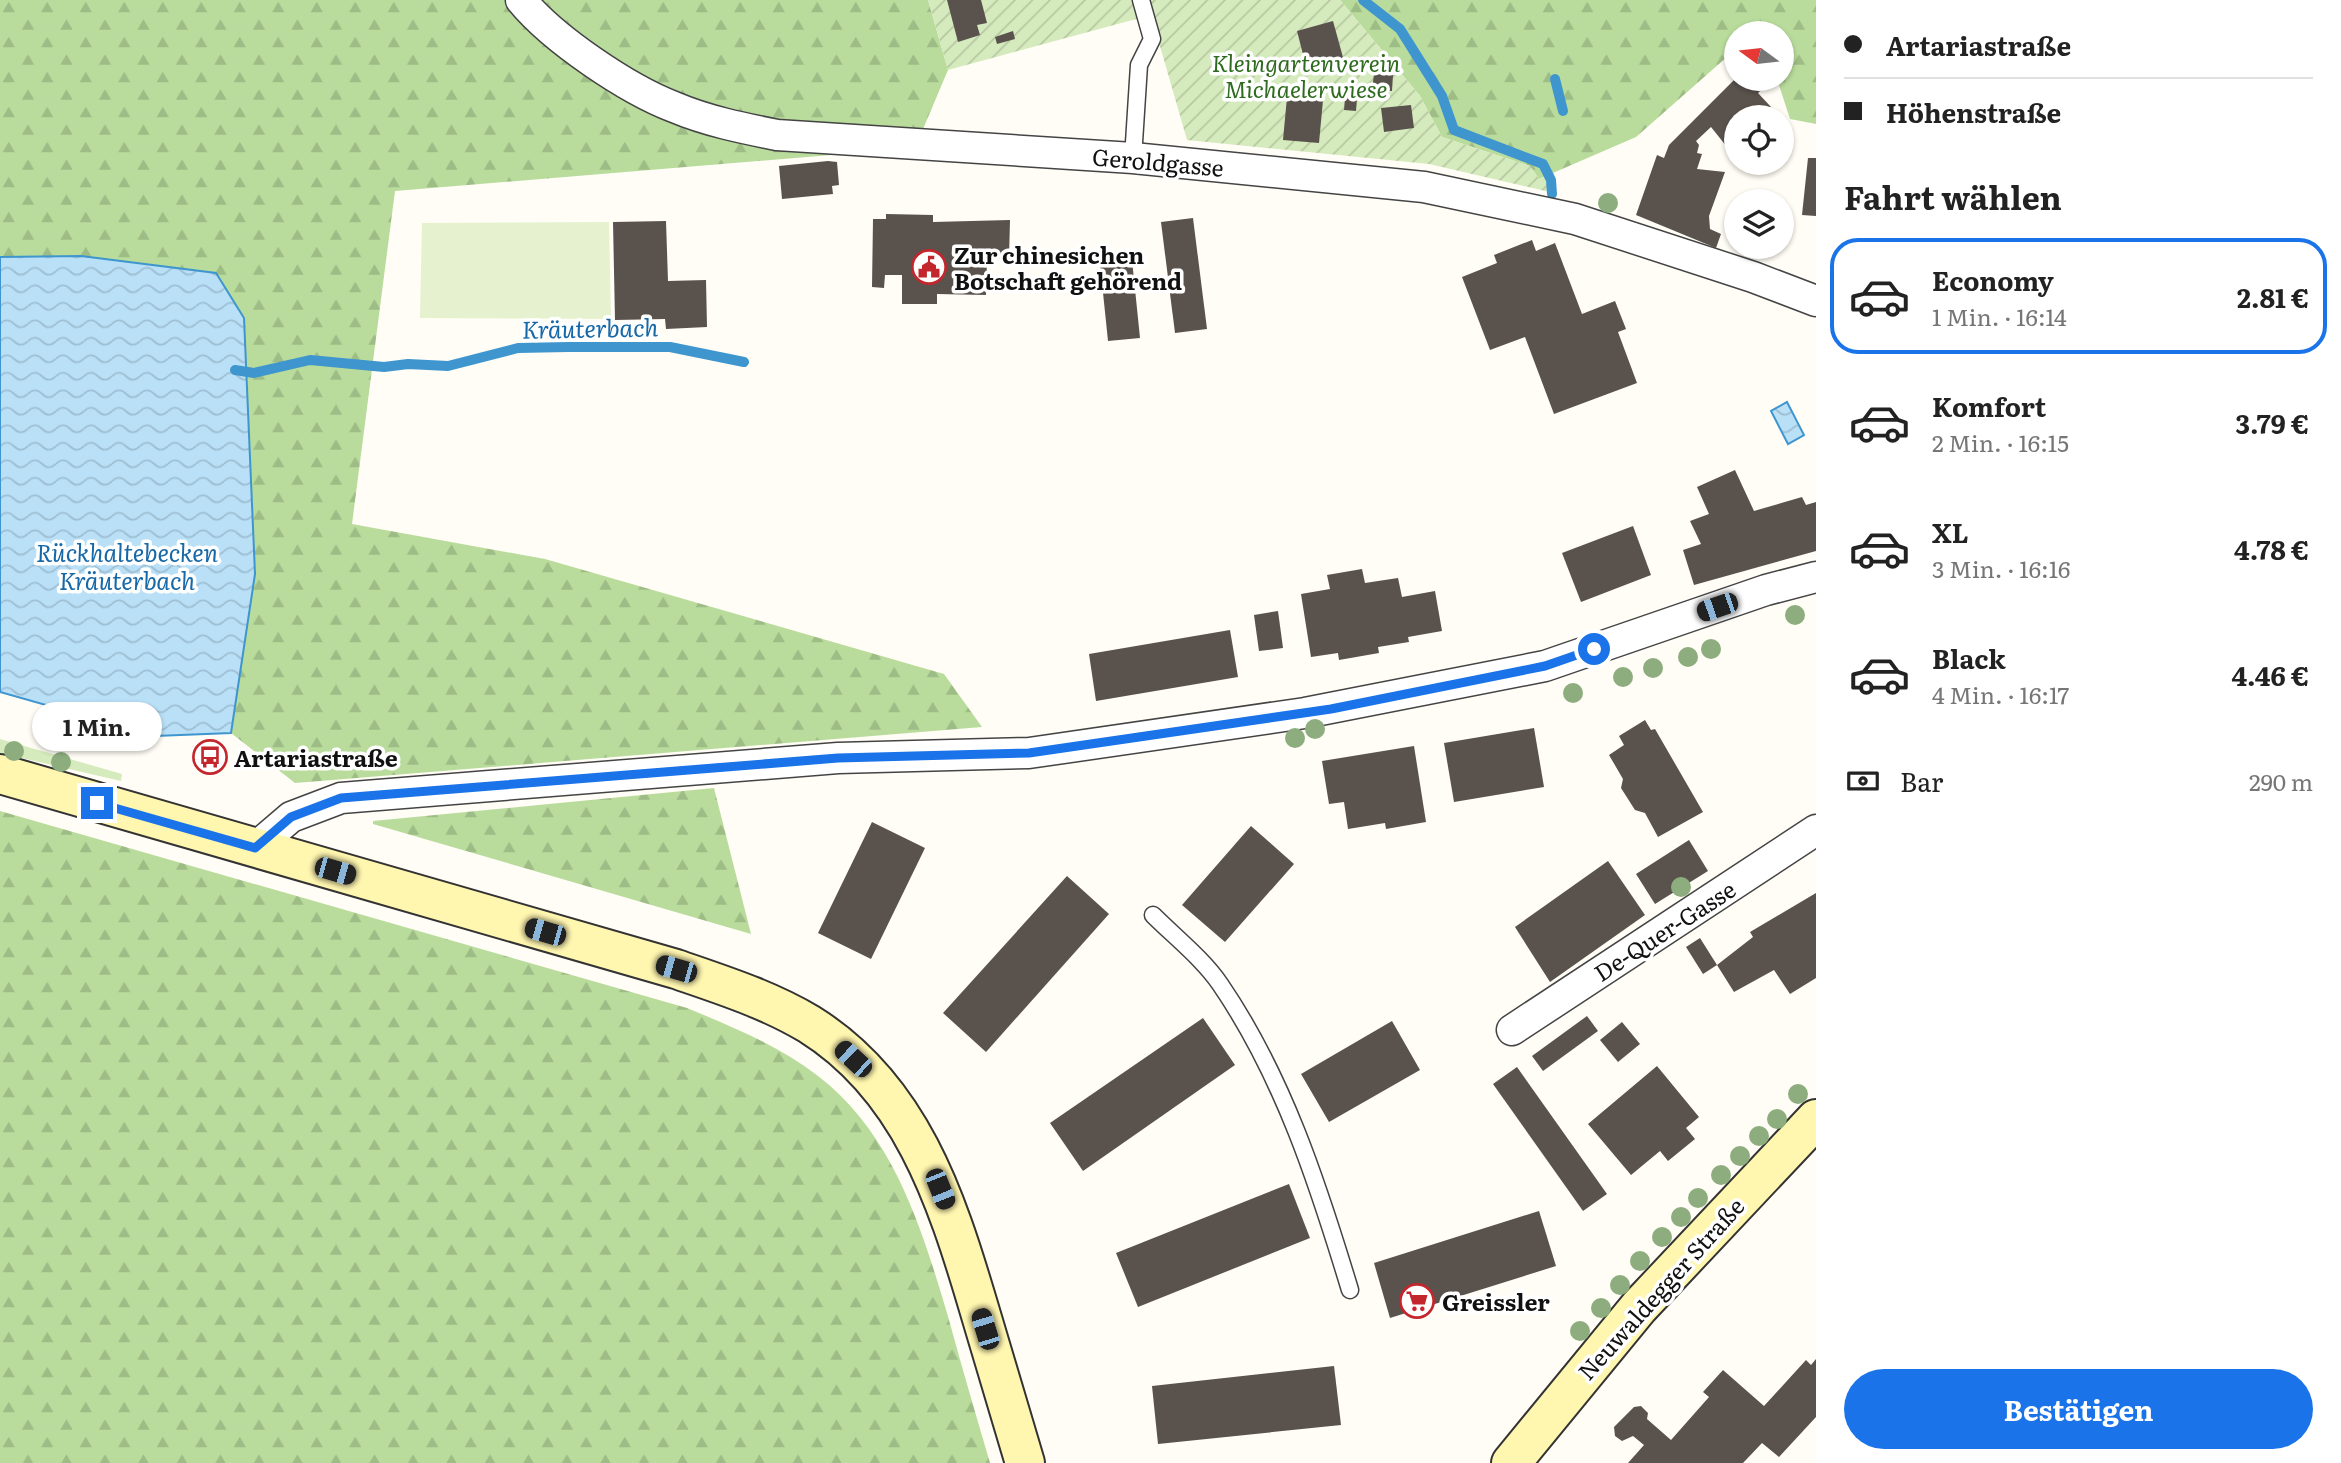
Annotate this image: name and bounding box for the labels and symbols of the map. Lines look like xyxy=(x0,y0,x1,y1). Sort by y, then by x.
north arrow xyxy=(1724,21,1794,91)
park label: Kleingartenverein Michaelerwiese xyxy=(1212,45,1401,105)
street label: Geroldgasse xyxy=(1091,138,1225,184)
place label: Zur chinesichen Botschaft gehörend xyxy=(954,237,1182,297)
public building icon: Zur chinesichen Botschaft gehörend xyxy=(910,248,948,286)
water label: Kräuterbach xyxy=(522,308,658,346)
water label: Rückhaltebecken Kräuterbach xyxy=(36,534,218,597)
car xyxy=(1694,590,1741,624)
route start xyxy=(1578,633,1610,665)
callout: 1 Min. xyxy=(32,702,162,750)
bus stop icon: Artariastraße xyxy=(191,738,229,776)
place label: Artariastraße xyxy=(234,740,398,774)
route end xyxy=(81,787,113,819)
car xyxy=(312,855,359,887)
street label: De-Quer-Gasse xyxy=(1587,871,1742,989)
car xyxy=(522,916,569,948)
car xyxy=(653,953,700,985)
car xyxy=(831,1037,876,1081)
car xyxy=(923,1166,958,1212)
street label: Neuwaldegger Straße xyxy=(1569,1189,1751,1387)
supermarket icon: Greissler xyxy=(1398,1282,1436,1320)
place label: Greissler xyxy=(1442,1284,1550,1318)
car xyxy=(969,1306,1002,1352)

